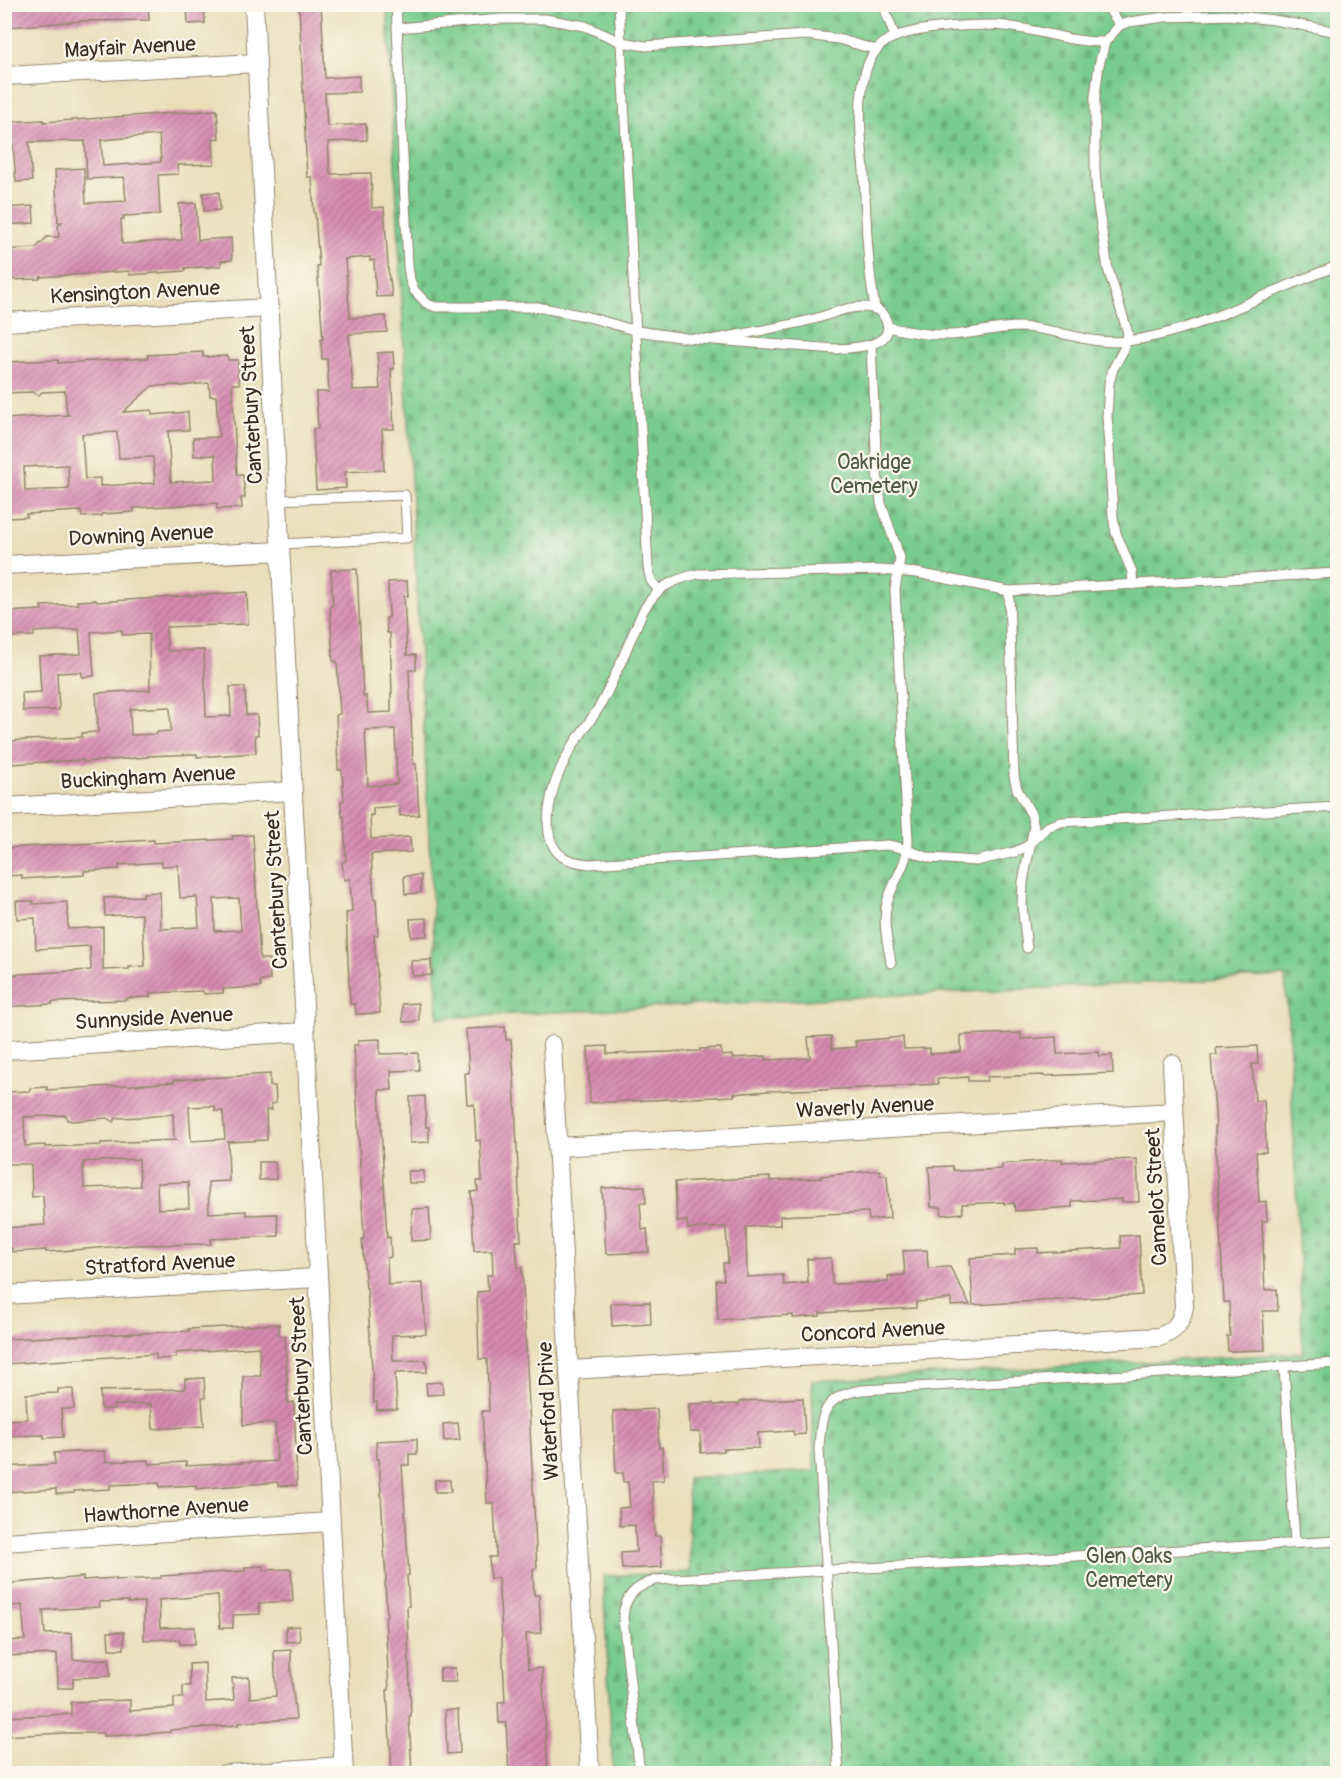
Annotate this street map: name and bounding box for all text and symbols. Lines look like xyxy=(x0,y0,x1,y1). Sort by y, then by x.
street label: Mayfair Avenue xyxy=(64,31,197,64)
street label: Kensington Avenue xyxy=(49,275,221,310)
street label: Canterbury Street xyxy=(234,324,269,485)
park label: Oakridge Cemetery xyxy=(830,449,918,500)
street label: Downing Avenue xyxy=(68,518,215,553)
street label: Buckingham Avenue xyxy=(60,759,237,796)
street label: Canterbury Street xyxy=(259,809,294,970)
street label: Sunnyside Avenue xyxy=(74,1001,234,1036)
street label: Waverly Avenue xyxy=(795,1090,935,1125)
street label: Camelot Street xyxy=(1139,1127,1174,1267)
street label: Stratford Avenue xyxy=(84,1247,237,1282)
street label: Canterbury Street xyxy=(284,1295,319,1456)
street label: Concord Avenue xyxy=(800,1314,946,1349)
street label: Waterford Drive xyxy=(531,1340,566,1481)
street label: Hawthorne Avenue xyxy=(82,1491,250,1530)
park label: Glen Oaks Cemetery xyxy=(1085,1543,1173,1594)

